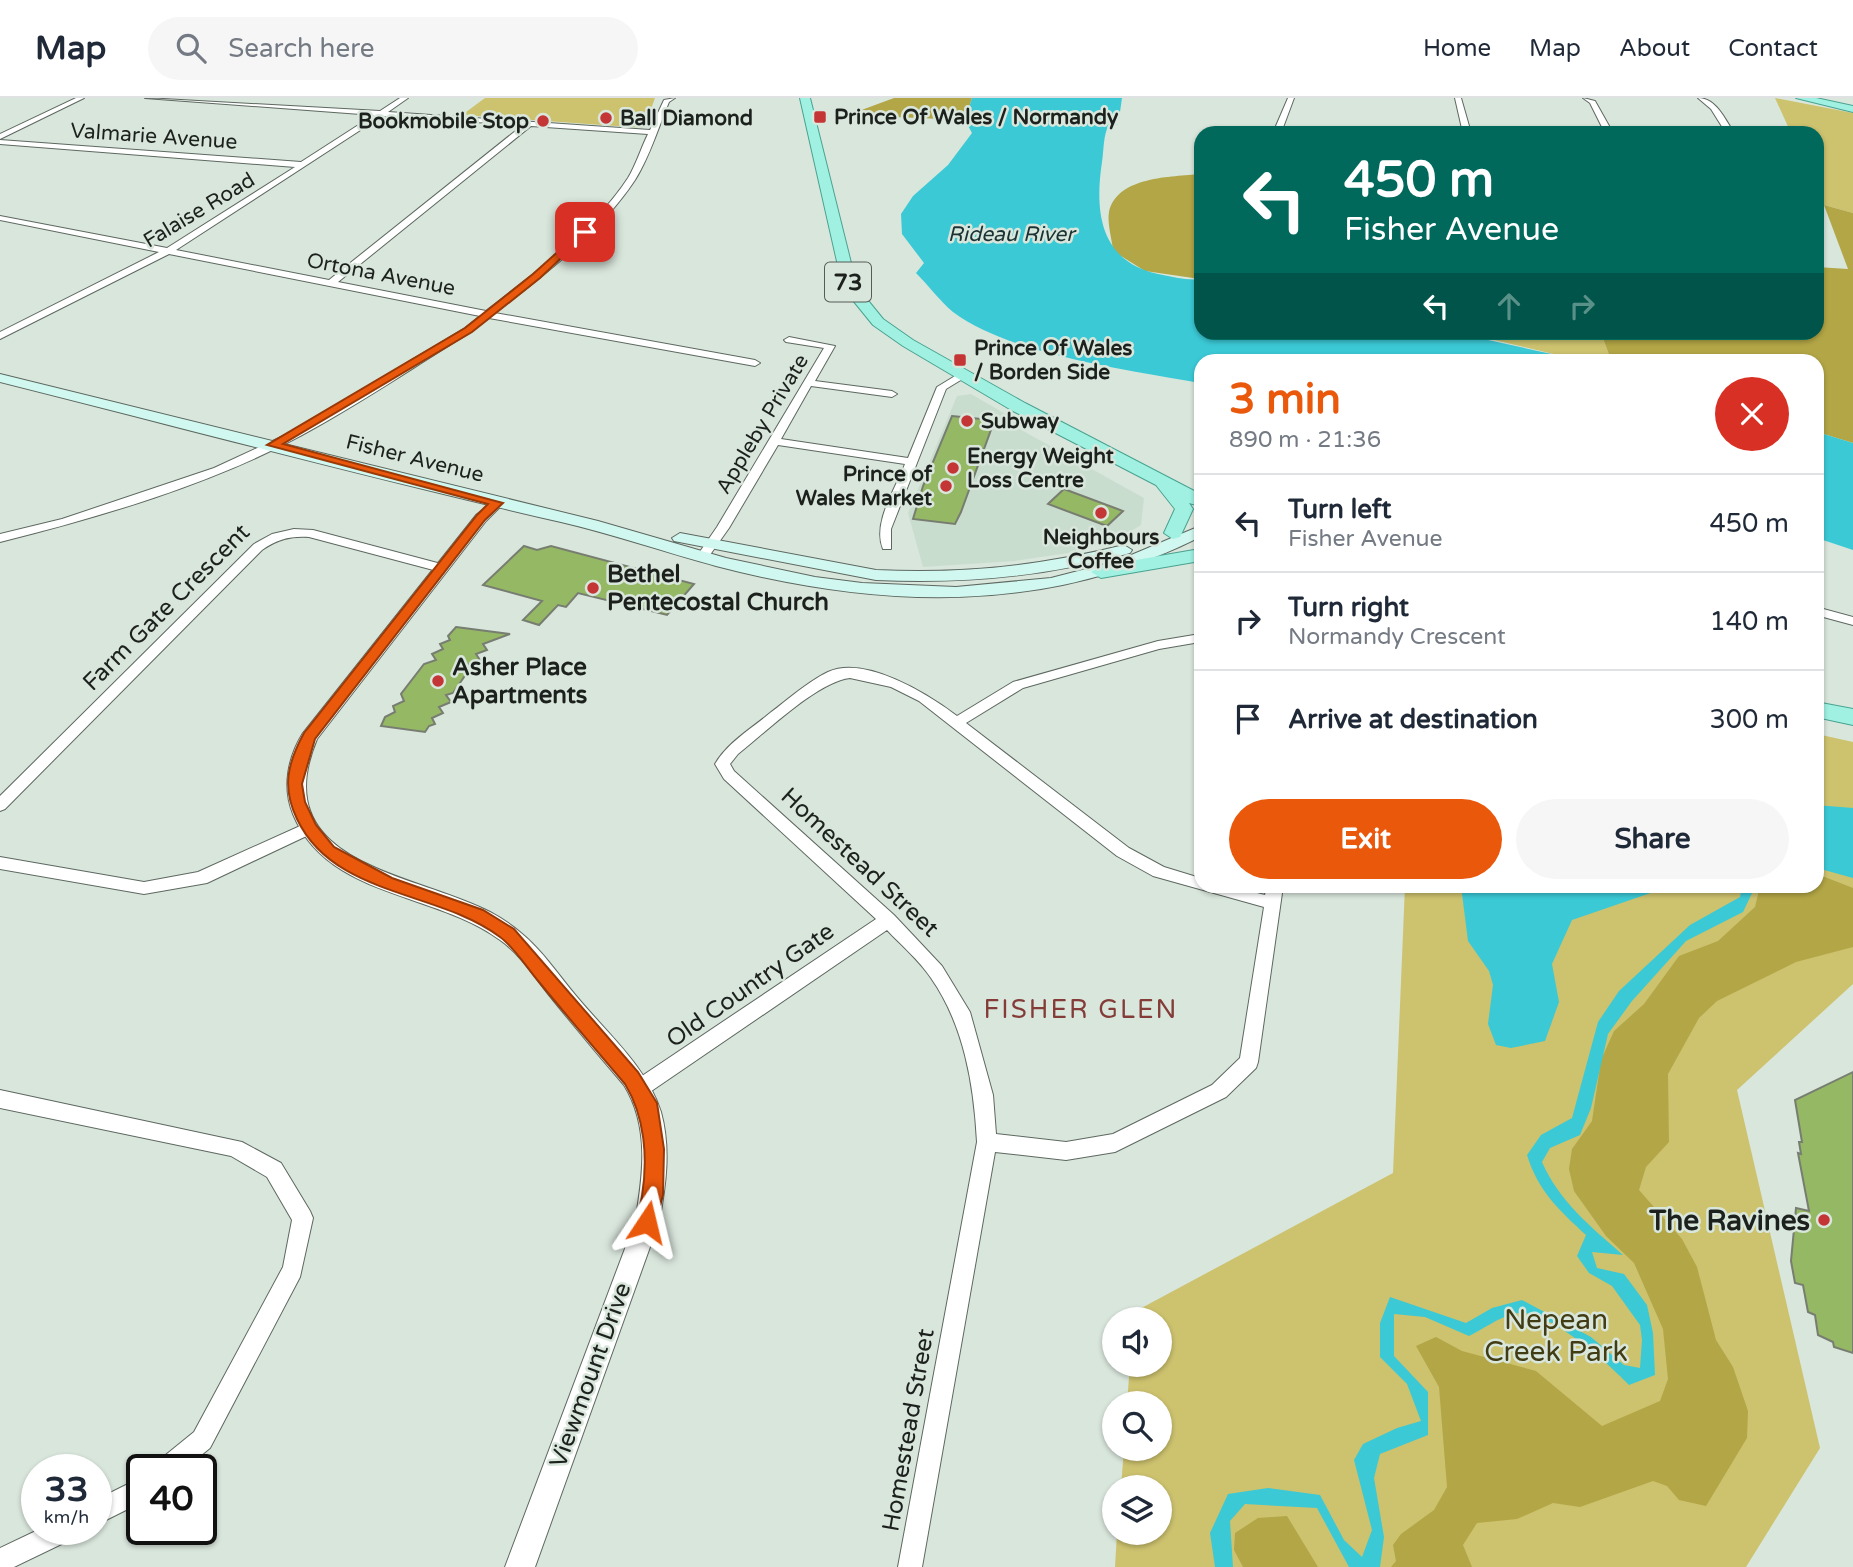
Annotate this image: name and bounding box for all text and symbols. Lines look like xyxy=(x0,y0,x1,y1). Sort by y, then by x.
search box xyxy=(148,17,638,80)
text: Map xyxy=(35,29,106,68)
icon: search xyxy=(172,29,210,67)
text: Search here xyxy=(228,33,374,64)
text: Home xyxy=(1423,34,1491,63)
text: Map xyxy=(1529,34,1581,63)
text: About xyxy=(1619,34,1690,63)
text: Contact xyxy=(1728,34,1818,63)
place label: Prince Of Wales / Normandy xyxy=(834,105,1119,130)
place label: Ball Diamond xyxy=(620,106,753,131)
place label: Bookmobile Stop xyxy=(358,109,529,134)
marker: Prince Of Wales / Normandy xyxy=(812,109,828,125)
marker: Ball Diamond xyxy=(598,110,614,126)
marker: Bookmobile Stop xyxy=(535,113,551,129)
street label: Valmarie Avenue xyxy=(70,118,238,155)
text: 450 m xyxy=(1344,151,1494,210)
icon: left xyxy=(1229,154,1320,245)
street label: Falaise Road xyxy=(139,167,259,253)
pin xyxy=(555,202,615,262)
text: Fisher Avenue xyxy=(1344,211,1559,249)
icon: arrive xyxy=(566,213,604,251)
water label: Rideau River xyxy=(948,222,1077,247)
street label: Ortona Avenue xyxy=(305,248,457,301)
road number: 73 xyxy=(825,262,871,302)
icon: left xyxy=(1417,287,1455,325)
icon: ahead xyxy=(1490,287,1528,325)
icon: right xyxy=(1563,287,1601,325)
place label: Prince Of Wales / Borden Side xyxy=(974,336,1132,385)
street label: Appleby Private xyxy=(711,350,814,499)
marker: Prince Of Wales / Borden Side xyxy=(952,352,968,368)
text: 3 min xyxy=(1229,374,1341,425)
button: close xyxy=(1715,377,1789,451)
place label: Subway xyxy=(981,409,1060,434)
marker: Subway xyxy=(959,413,975,429)
text: 890 m · 21:36 xyxy=(1229,426,1381,454)
street label: Fisher Avenue xyxy=(343,429,487,488)
place label: Energy Weight Loss Centre xyxy=(967,444,1114,493)
marker: Energy Weight Loss Centre xyxy=(945,460,961,476)
place label: Prince of Wales Market xyxy=(796,462,933,511)
marker: Prince of Wales Market xyxy=(938,478,954,494)
text: Turn left xyxy=(1288,494,1391,525)
icon: left xyxy=(1229,504,1267,542)
marker: Neighbours Coffee xyxy=(1093,505,1109,521)
text: 450 m xyxy=(1709,508,1789,539)
street label: Farm Gate Crescent xyxy=(77,518,256,697)
place label: Neighbours Coffee xyxy=(1043,525,1159,574)
text: Fisher Avenue xyxy=(1288,525,1443,553)
place label: Bethel Pentecostal Church xyxy=(607,560,829,617)
marker: Bethel Pentecostal Church xyxy=(585,580,601,596)
text: Turn right xyxy=(1288,592,1409,623)
icon: right xyxy=(1229,602,1267,640)
text: 140 m xyxy=(1709,606,1789,637)
text: Normandy Crescent xyxy=(1288,623,1506,651)
place label: Asher Place Apartments xyxy=(452,653,587,710)
marker: Asher Place Apartments xyxy=(430,673,446,689)
icon: arrive xyxy=(1229,700,1267,738)
text: Arrive at destination xyxy=(1288,704,1538,735)
text: 300 m xyxy=(1709,704,1789,735)
street label: Homestead Street xyxy=(775,782,945,943)
button: Exit xyxy=(1229,799,1502,879)
button: Share xyxy=(1516,799,1789,879)
street label: Old Country Gate xyxy=(661,917,840,1054)
district label: FISHER GLEN xyxy=(984,994,1178,1025)
position arrow xyxy=(610,1185,684,1259)
place label: The Ravines xyxy=(1648,1204,1810,1238)
marker: The Ravines xyxy=(1816,1212,1832,1228)
street label: Viewmount Drive xyxy=(544,1279,637,1472)
park label: Nepean Creek Park xyxy=(1484,1303,1628,1369)
map controls xyxy=(1102,1307,1172,1545)
button: sound xyxy=(1102,1307,1172,1377)
street label: Homestead Street xyxy=(876,1326,941,1534)
button: search xyxy=(1102,1391,1172,1461)
speed limit sign: 40 xyxy=(126,1454,217,1545)
text: 33 xyxy=(45,1469,88,1511)
button: layers xyxy=(1102,1475,1172,1545)
text: km/h xyxy=(44,1506,89,1528)

